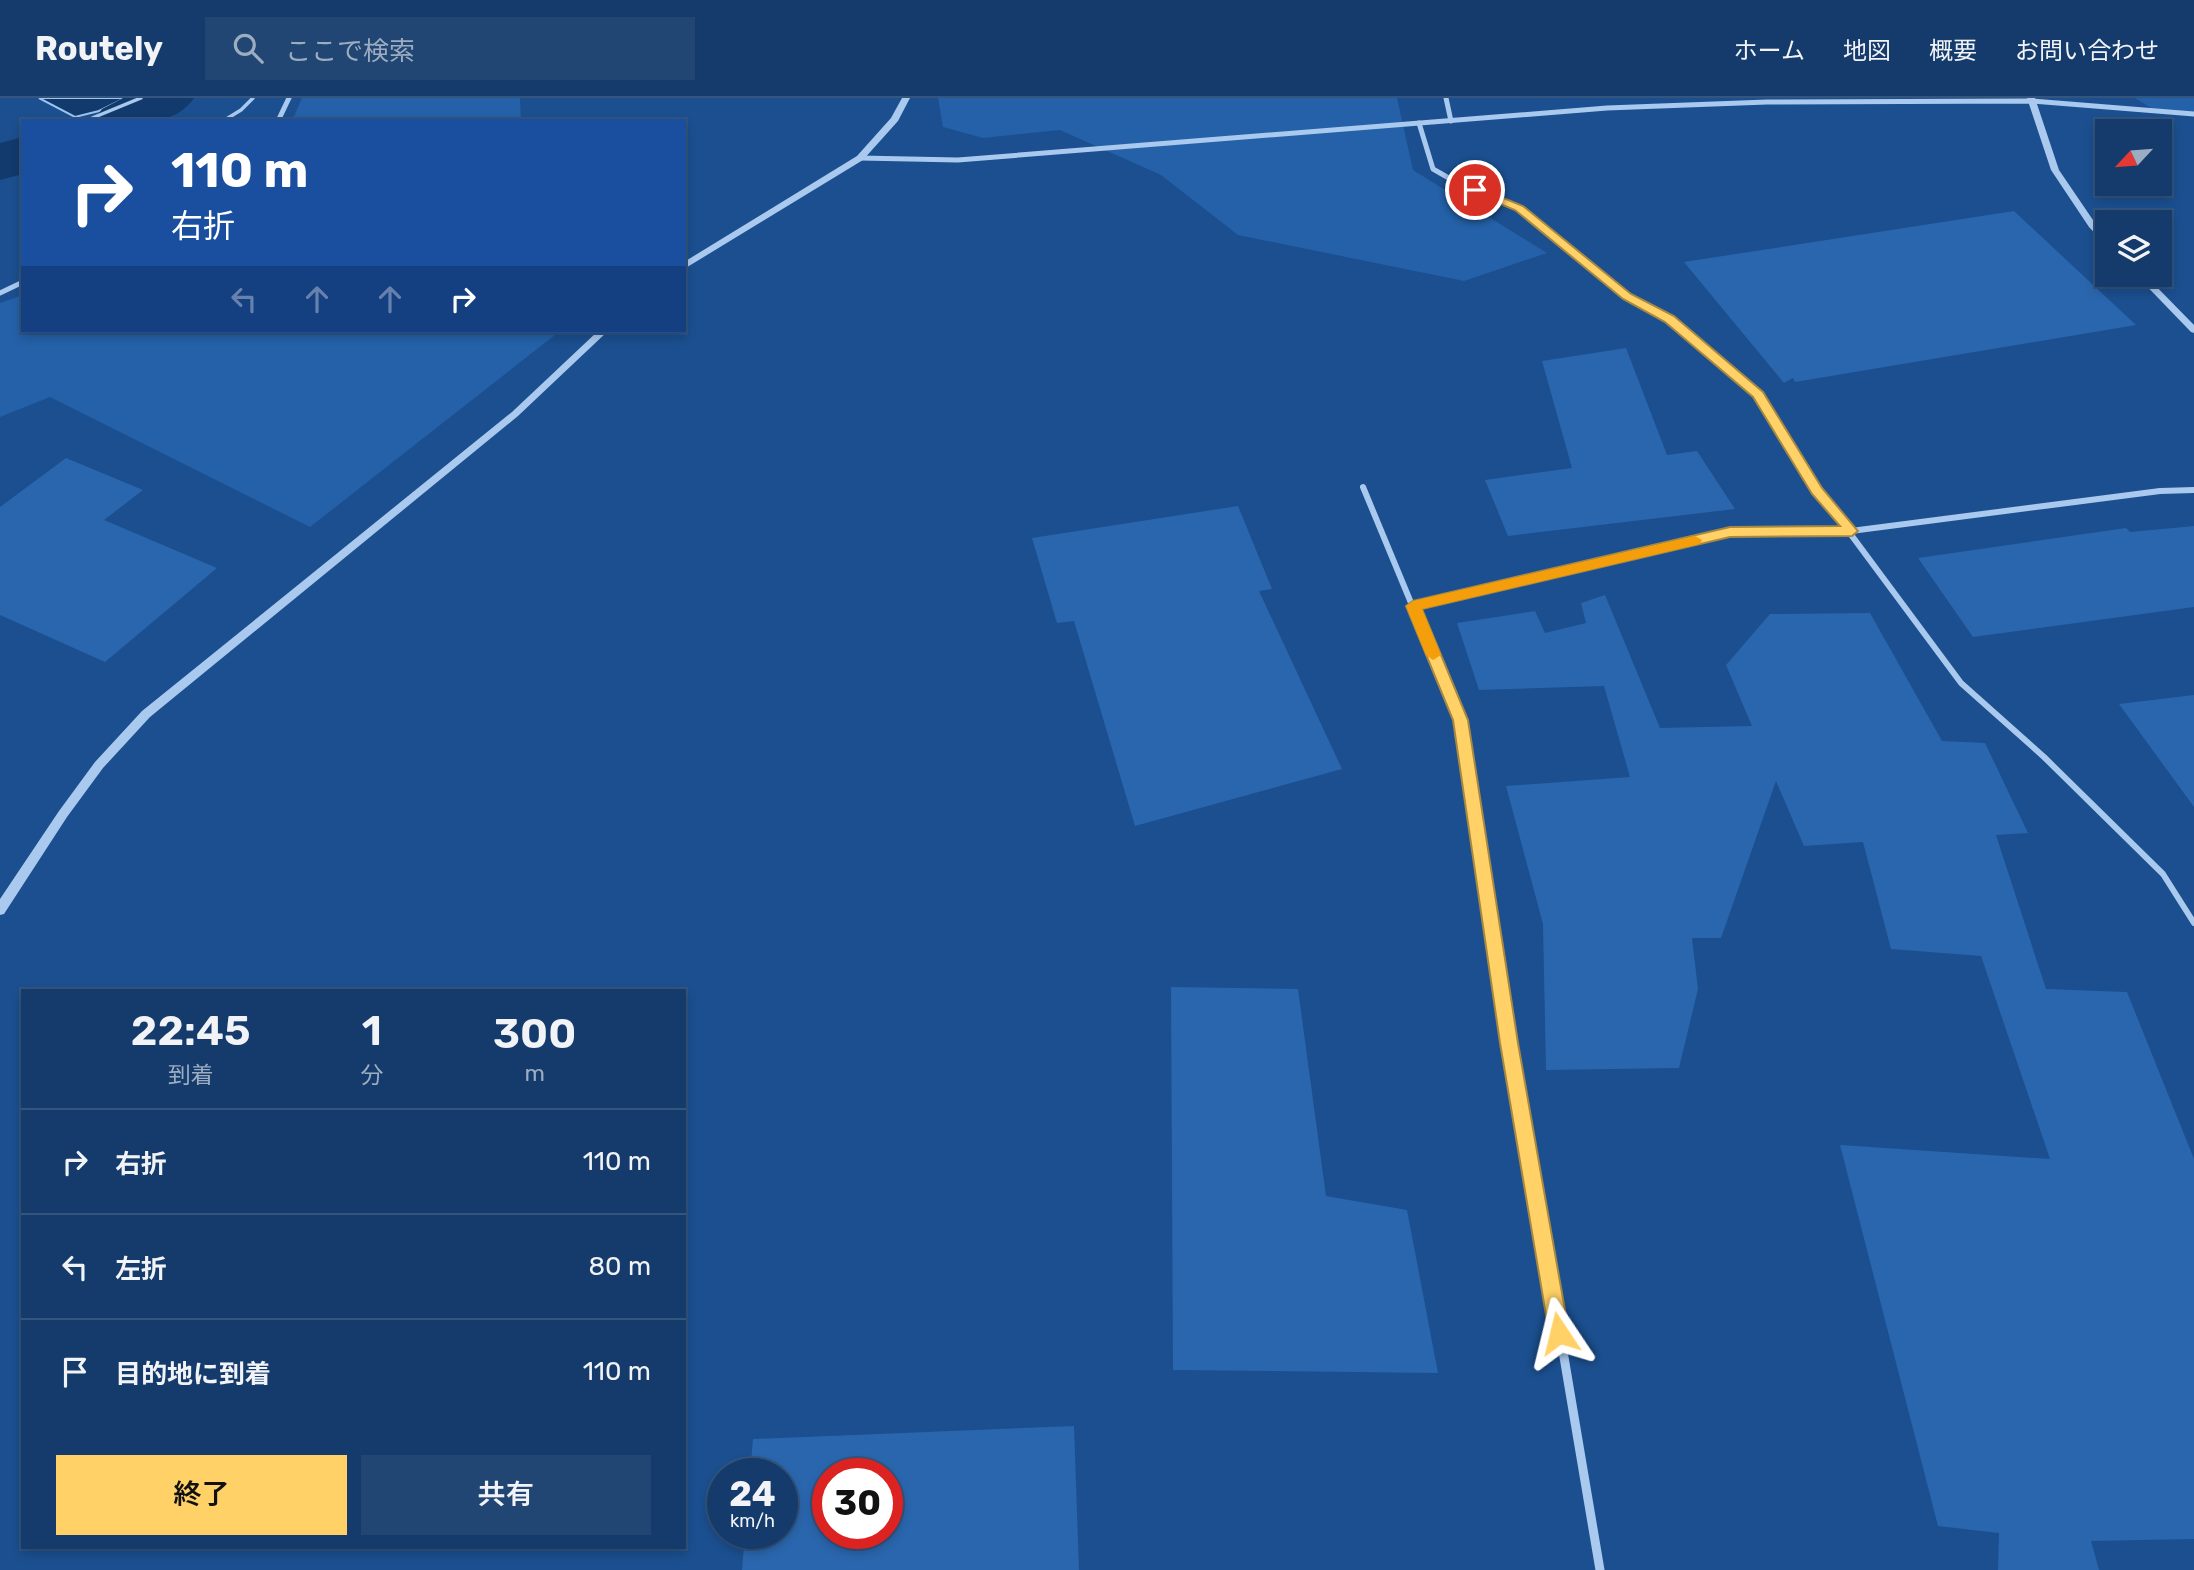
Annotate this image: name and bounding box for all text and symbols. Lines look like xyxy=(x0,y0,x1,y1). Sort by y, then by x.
search box xyxy=(205,17,695,80)
text: Routely xyxy=(35,29,163,68)
icon: search xyxy=(229,29,267,67)
text: ここで検索 xyxy=(285,36,415,67)
text: ホーム xyxy=(1734,37,1805,65)
text: 地図 xyxy=(1843,37,1891,65)
text: 概要 xyxy=(1929,37,1977,65)
text: お問い合わせ xyxy=(2015,37,2159,65)
north arrow xyxy=(2095,119,2172,196)
map controls xyxy=(2095,119,2172,287)
text: 110 m xyxy=(171,141,308,199)
icon: right xyxy=(56,147,147,238)
pin xyxy=(1445,160,1505,220)
icon: arrive xyxy=(1456,171,1494,209)
text: 右折 xyxy=(171,207,235,245)
button: layers xyxy=(2095,210,2172,287)
icon: left xyxy=(225,280,263,318)
icon: ahead xyxy=(298,280,336,318)
icon: ahead xyxy=(371,280,409,318)
icon: right xyxy=(444,280,482,318)
text: 22:45 xyxy=(131,1006,250,1056)
text: 1 xyxy=(362,1006,382,1056)
text: 300 xyxy=(493,1009,576,1059)
text: m xyxy=(524,1059,545,1087)
text: 到着 xyxy=(168,1061,214,1089)
text: 分 xyxy=(360,1061,383,1089)
icon: right xyxy=(56,1143,94,1181)
text: 110 m xyxy=(583,1146,651,1177)
text: 右折 xyxy=(115,1149,167,1180)
icon: left xyxy=(56,1248,94,1286)
text: 80 m xyxy=(588,1251,651,1282)
text: 左折 xyxy=(115,1254,167,1285)
position arrow xyxy=(1522,1296,1596,1370)
icon: arrive xyxy=(56,1353,94,1391)
text: 110 m xyxy=(583,1356,651,1387)
text: 目的地に到着 xyxy=(115,1359,271,1390)
button: 終了 xyxy=(56,1455,347,1535)
button: 共有 xyxy=(361,1455,651,1535)
speed limit sign: 30 xyxy=(812,1458,903,1549)
text: 24 xyxy=(729,1473,776,1515)
text: km/h xyxy=(730,1510,775,1532)

